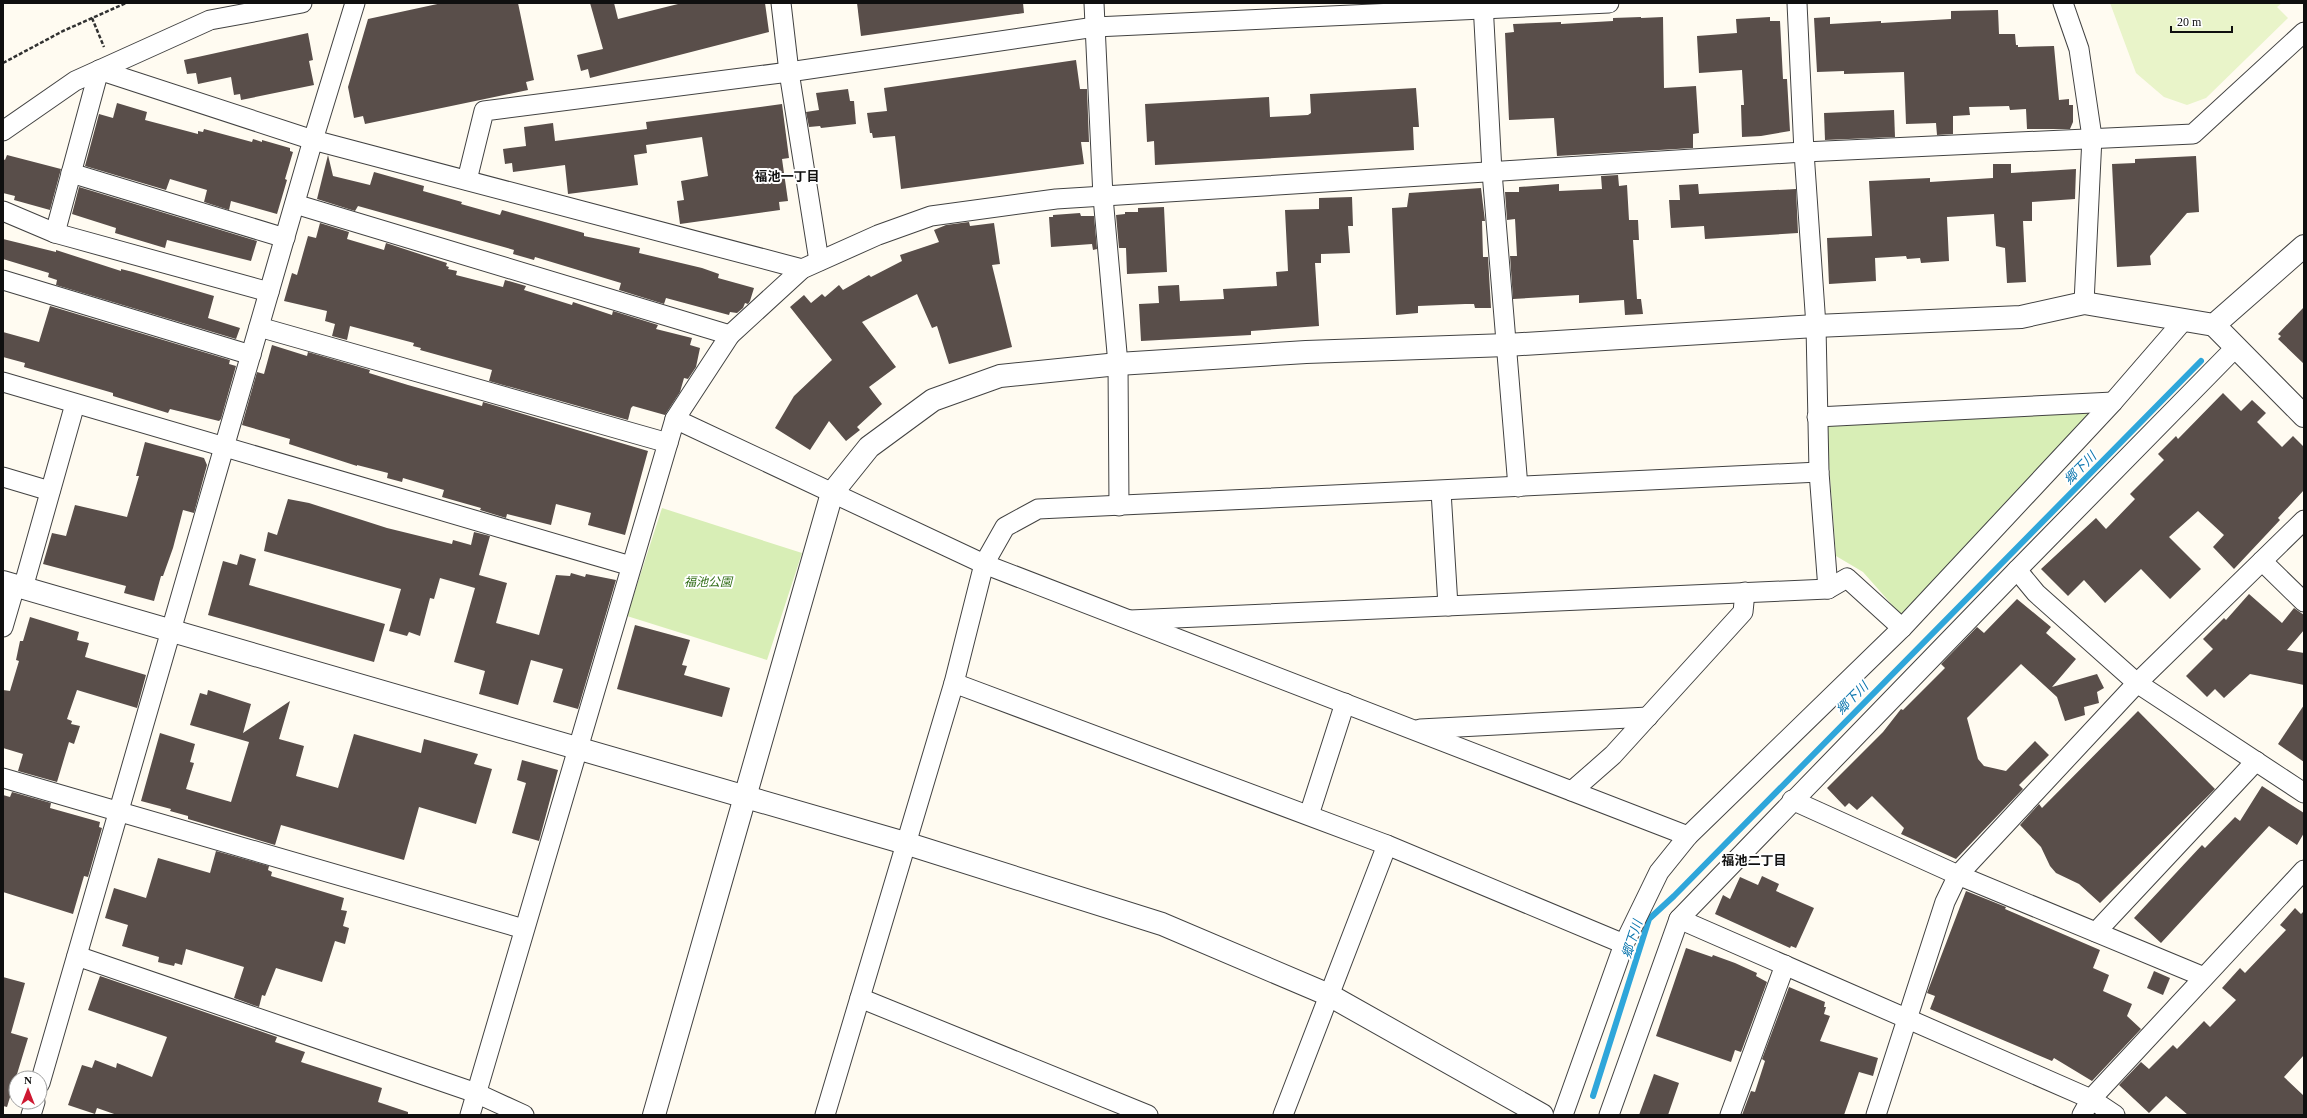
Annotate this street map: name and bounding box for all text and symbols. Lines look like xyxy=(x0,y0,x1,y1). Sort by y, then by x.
scale bar xyxy=(2171,8,2232,34)
text: 20 m xyxy=(2177,15,2202,29)
district label: 福池一丁目 xyxy=(754,169,820,184)
water label: 郷下川 xyxy=(2061,447,2101,487)
park label: 福池公園 xyxy=(684,575,734,589)
water label: 郷下川 xyxy=(1833,677,1873,717)
district label: 福池二丁目 xyxy=(1721,853,1787,868)
water label: 郷下川 xyxy=(1619,916,1646,960)
north arrow xyxy=(8,1070,48,1110)
text: N xyxy=(24,1074,32,1086)

